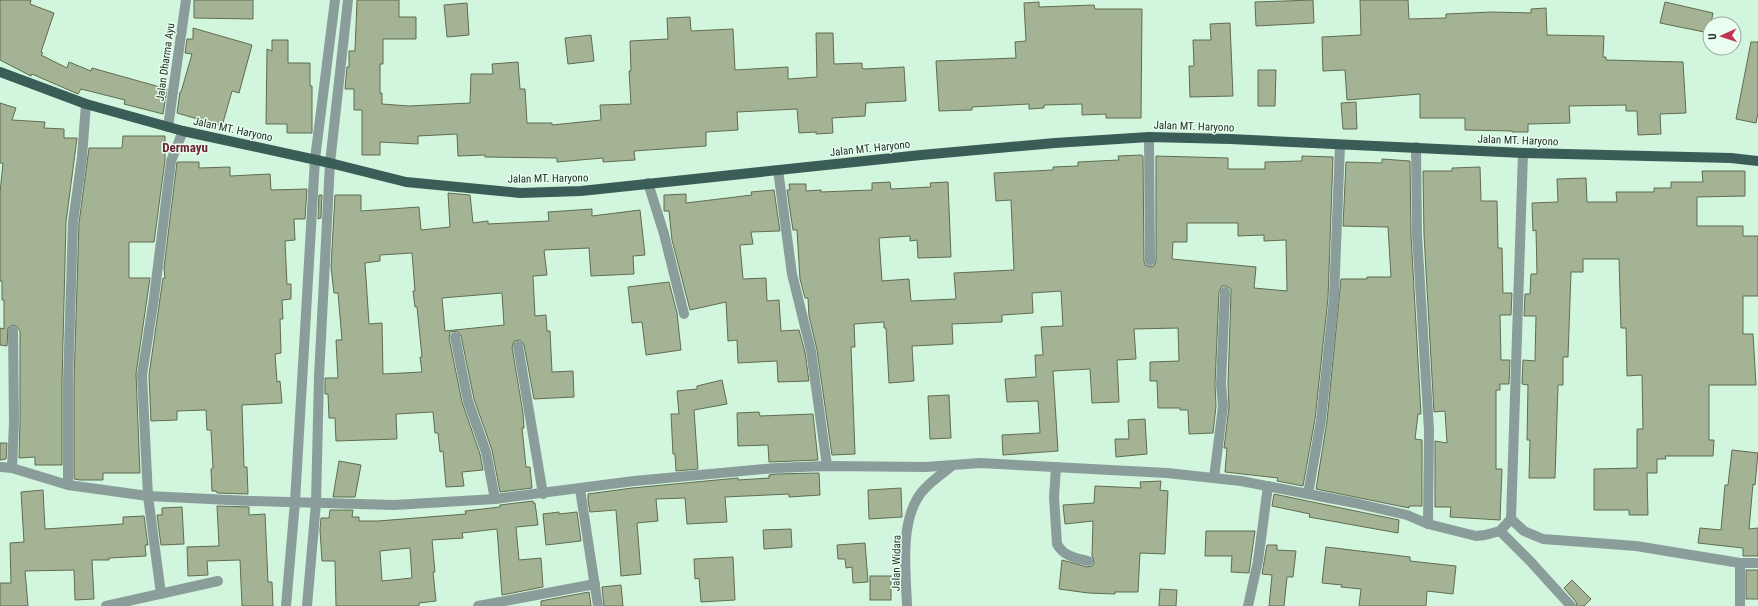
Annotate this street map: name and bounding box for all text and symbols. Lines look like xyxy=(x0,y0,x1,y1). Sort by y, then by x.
north arrow xyxy=(1702,16,1742,56)
street label: Jalan Dharma Ayu xyxy=(154,22,177,102)
text: U xyxy=(1706,33,1719,40)
street label: Jalan MT. Haryono xyxy=(192,115,274,144)
street label: Jalan MT. Haryono xyxy=(1153,119,1235,134)
street label: Jalan MT. Haryono xyxy=(1477,133,1559,148)
street label: Jalan MT. Haryono xyxy=(829,138,911,159)
district label: Dermayu xyxy=(162,140,208,155)
street label: Jalan MT. Haryono xyxy=(508,171,589,186)
street label: Jalan Widara xyxy=(890,535,903,591)

